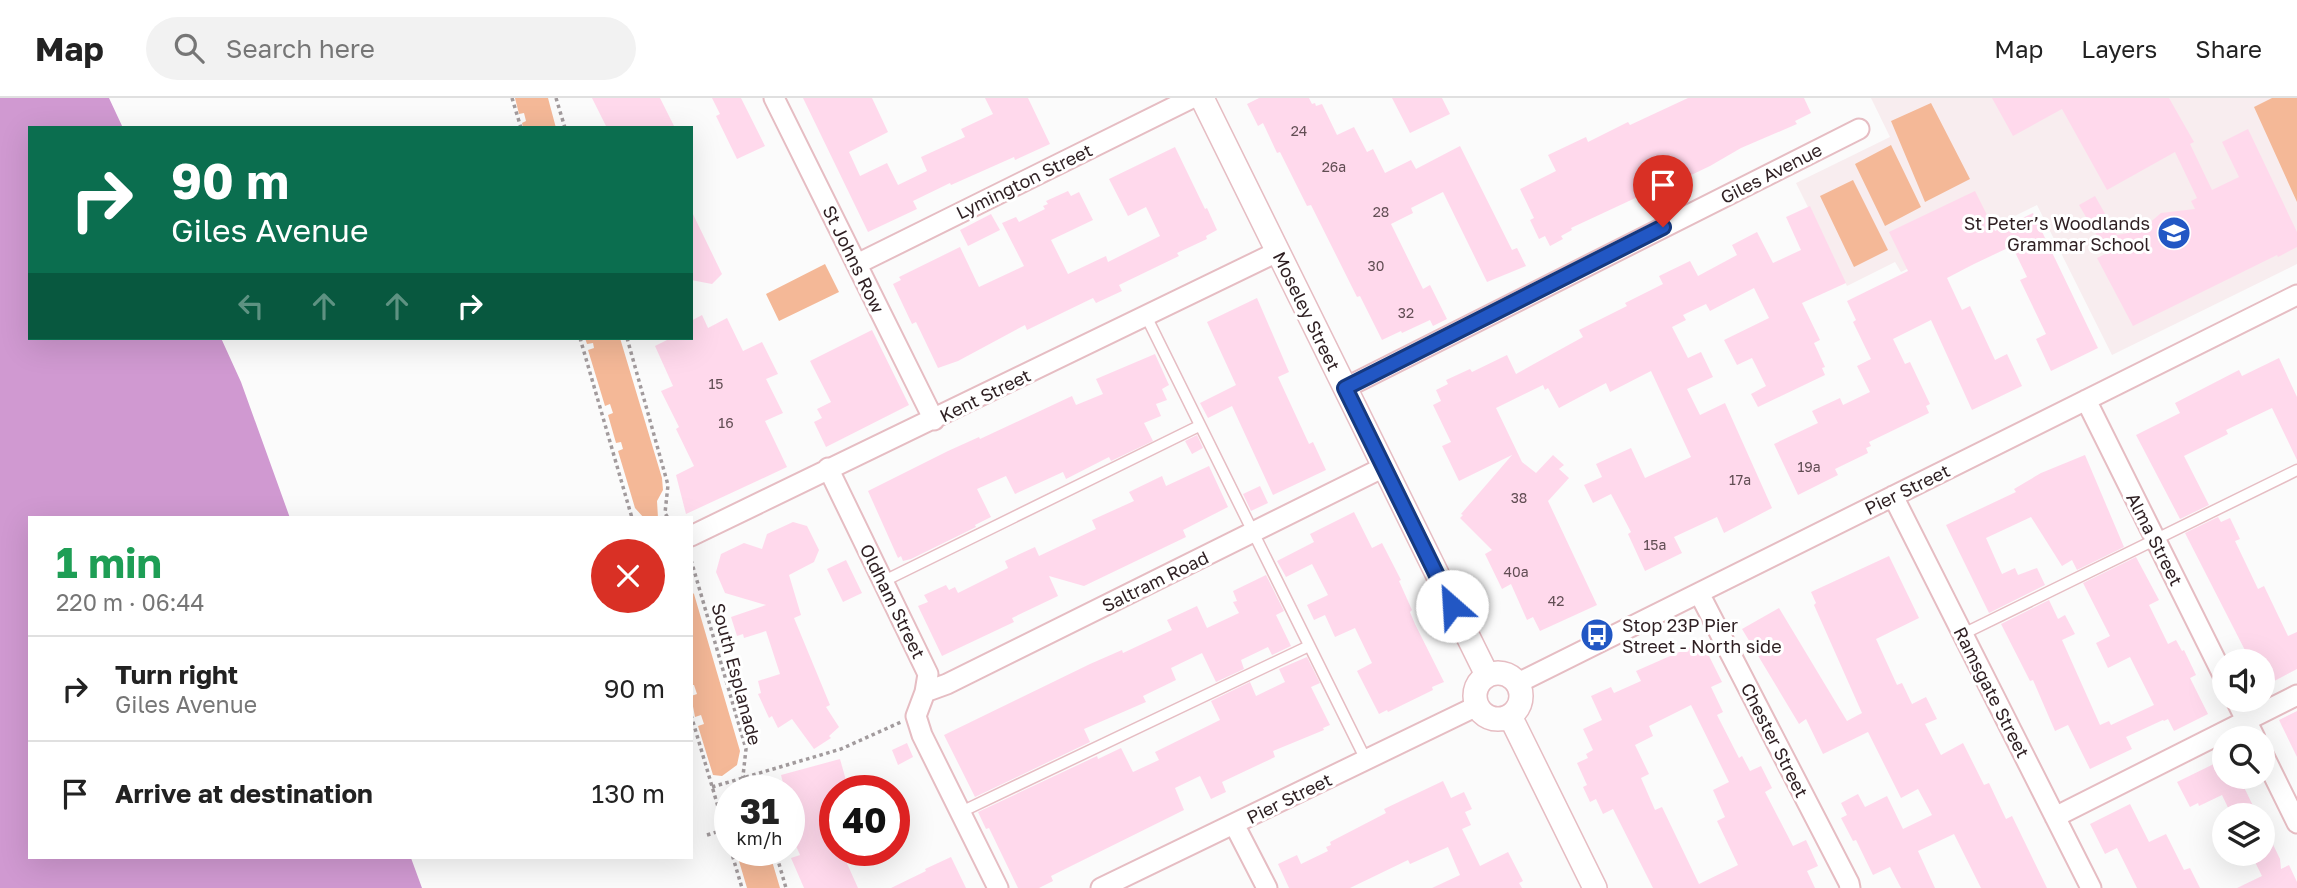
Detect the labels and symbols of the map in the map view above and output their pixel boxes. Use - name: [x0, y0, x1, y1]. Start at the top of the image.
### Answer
- house number: 24: [1291, 122, 1307, 139]
- street label: Giles Avenue: [1716, 138, 1826, 208]
- street label: Lymington Street: [952, 139, 1096, 223]
- pin: [1633, 155, 1693, 227]
- house number: 26a: [1322, 158, 1346, 175]
- street label: St Johns Row: [818, 202, 890, 317]
- house number: 28: [1373, 203, 1389, 220]
- place label: St Peter’s Woodlands Grammar School: [1964, 212, 2150, 255]
- school or university icon: St Peter’s Woodlands Grammar School: [2155, 214, 2193, 252]
- street label: Moseley Street: [1269, 248, 1345, 374]
- house number: 30: [1368, 257, 1384, 274]
- house number: 32: [1398, 304, 1414, 321]
- street label: Kent Street: [936, 364, 1034, 426]
- house number: 15: [709, 375, 723, 392]
- house number: 16: [718, 414, 734, 431]
- house number: 19a: [1797, 458, 1821, 475]
- street label: Pier Street: [1861, 459, 1953, 519]
- house number: 17a: [1729, 471, 1751, 488]
- house number: 38: [1511, 489, 1527, 506]
- street label: Alma Street: [2122, 489, 2188, 589]
- house number: 15a: [1644, 536, 1666, 553]
- street label: Oldham Street: [856, 540, 930, 662]
- street label: Saltram Road: [1098, 546, 1212, 616]
- house number: 40a: [1503, 563, 1529, 580]
- position arrow: [1415, 569, 1489, 643]
- house number: 42: [1548, 592, 1564, 609]
- street label: South Esplanade: [707, 601, 767, 747]
- place label: Stop 23P Pier Street - North side: [1622, 614, 1782, 657]
- bus stop icon: Stop 23P Pier Street - North side: [1578, 616, 1616, 654]
- street label: Ramsgate Street: [1949, 623, 2035, 761]
- street label: Chester Street: [1737, 679, 1813, 801]
- street label: Pier Street: [1243, 768, 1335, 828]
- speed limit sign: 40: [819, 775, 910, 866]

